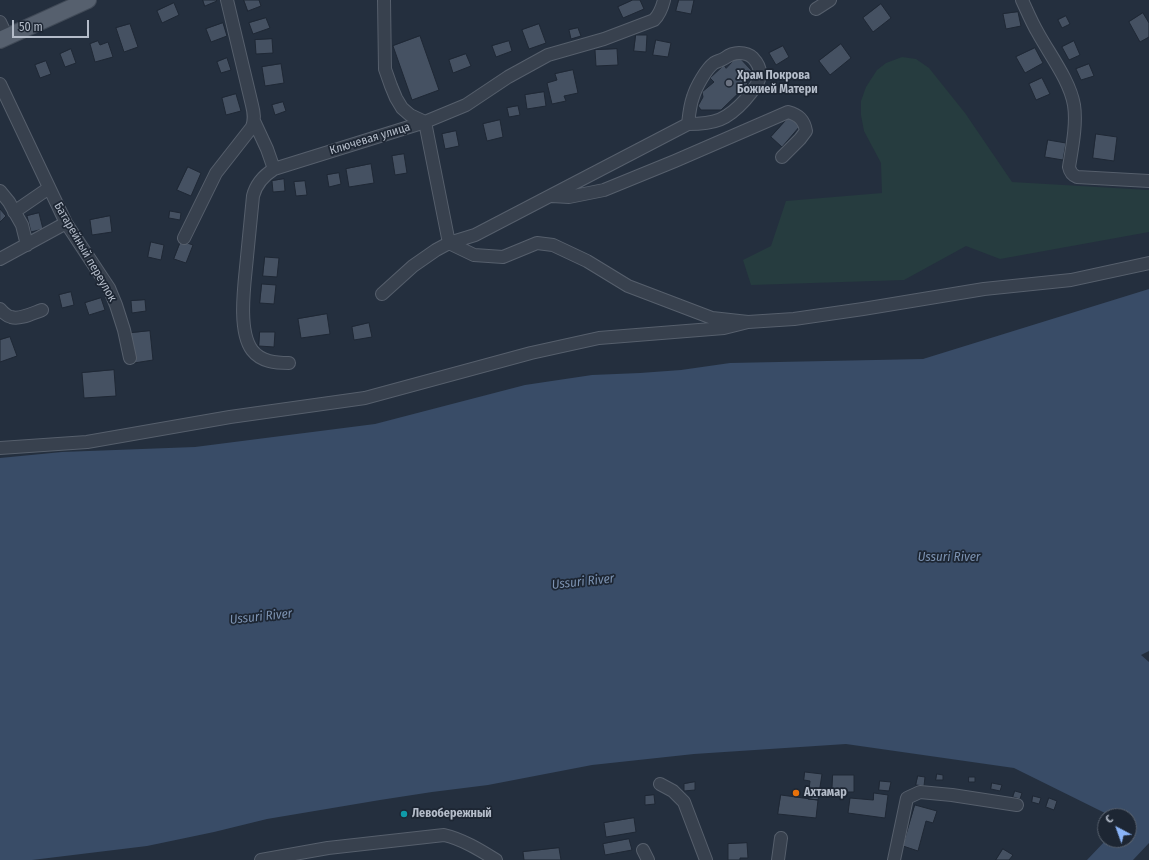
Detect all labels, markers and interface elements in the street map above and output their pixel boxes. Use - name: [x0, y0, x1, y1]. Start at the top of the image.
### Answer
- scale bar: [14, 12, 91, 38]
- text: 50 m: [19, 20, 43, 34]
- place label: Храм Покрова Божией Матери: [737, 69, 818, 97]
- marker: Храм Покрова Божией Матери: [724, 78, 734, 88]
- street label: Ключевая улица: [328, 120, 412, 158]
- street label: Батарейный переулок: [51, 200, 119, 304]
- water label: Ussuri River: [918, 549, 980, 565]
- water label: Ussuri River: [551, 571, 615, 593]
- water label: Ussuri River: [229, 606, 293, 628]
- place label: Ахтамар: [804, 786, 847, 800]
- marker: Ахтамар: [791, 788, 801, 798]
- place label: Левобережный: [412, 807, 492, 821]
- north arrow: [1097, 808, 1137, 848]
- marker: Левобережный: [399, 809, 409, 819]
- text: С: [1103, 813, 1116, 826]

